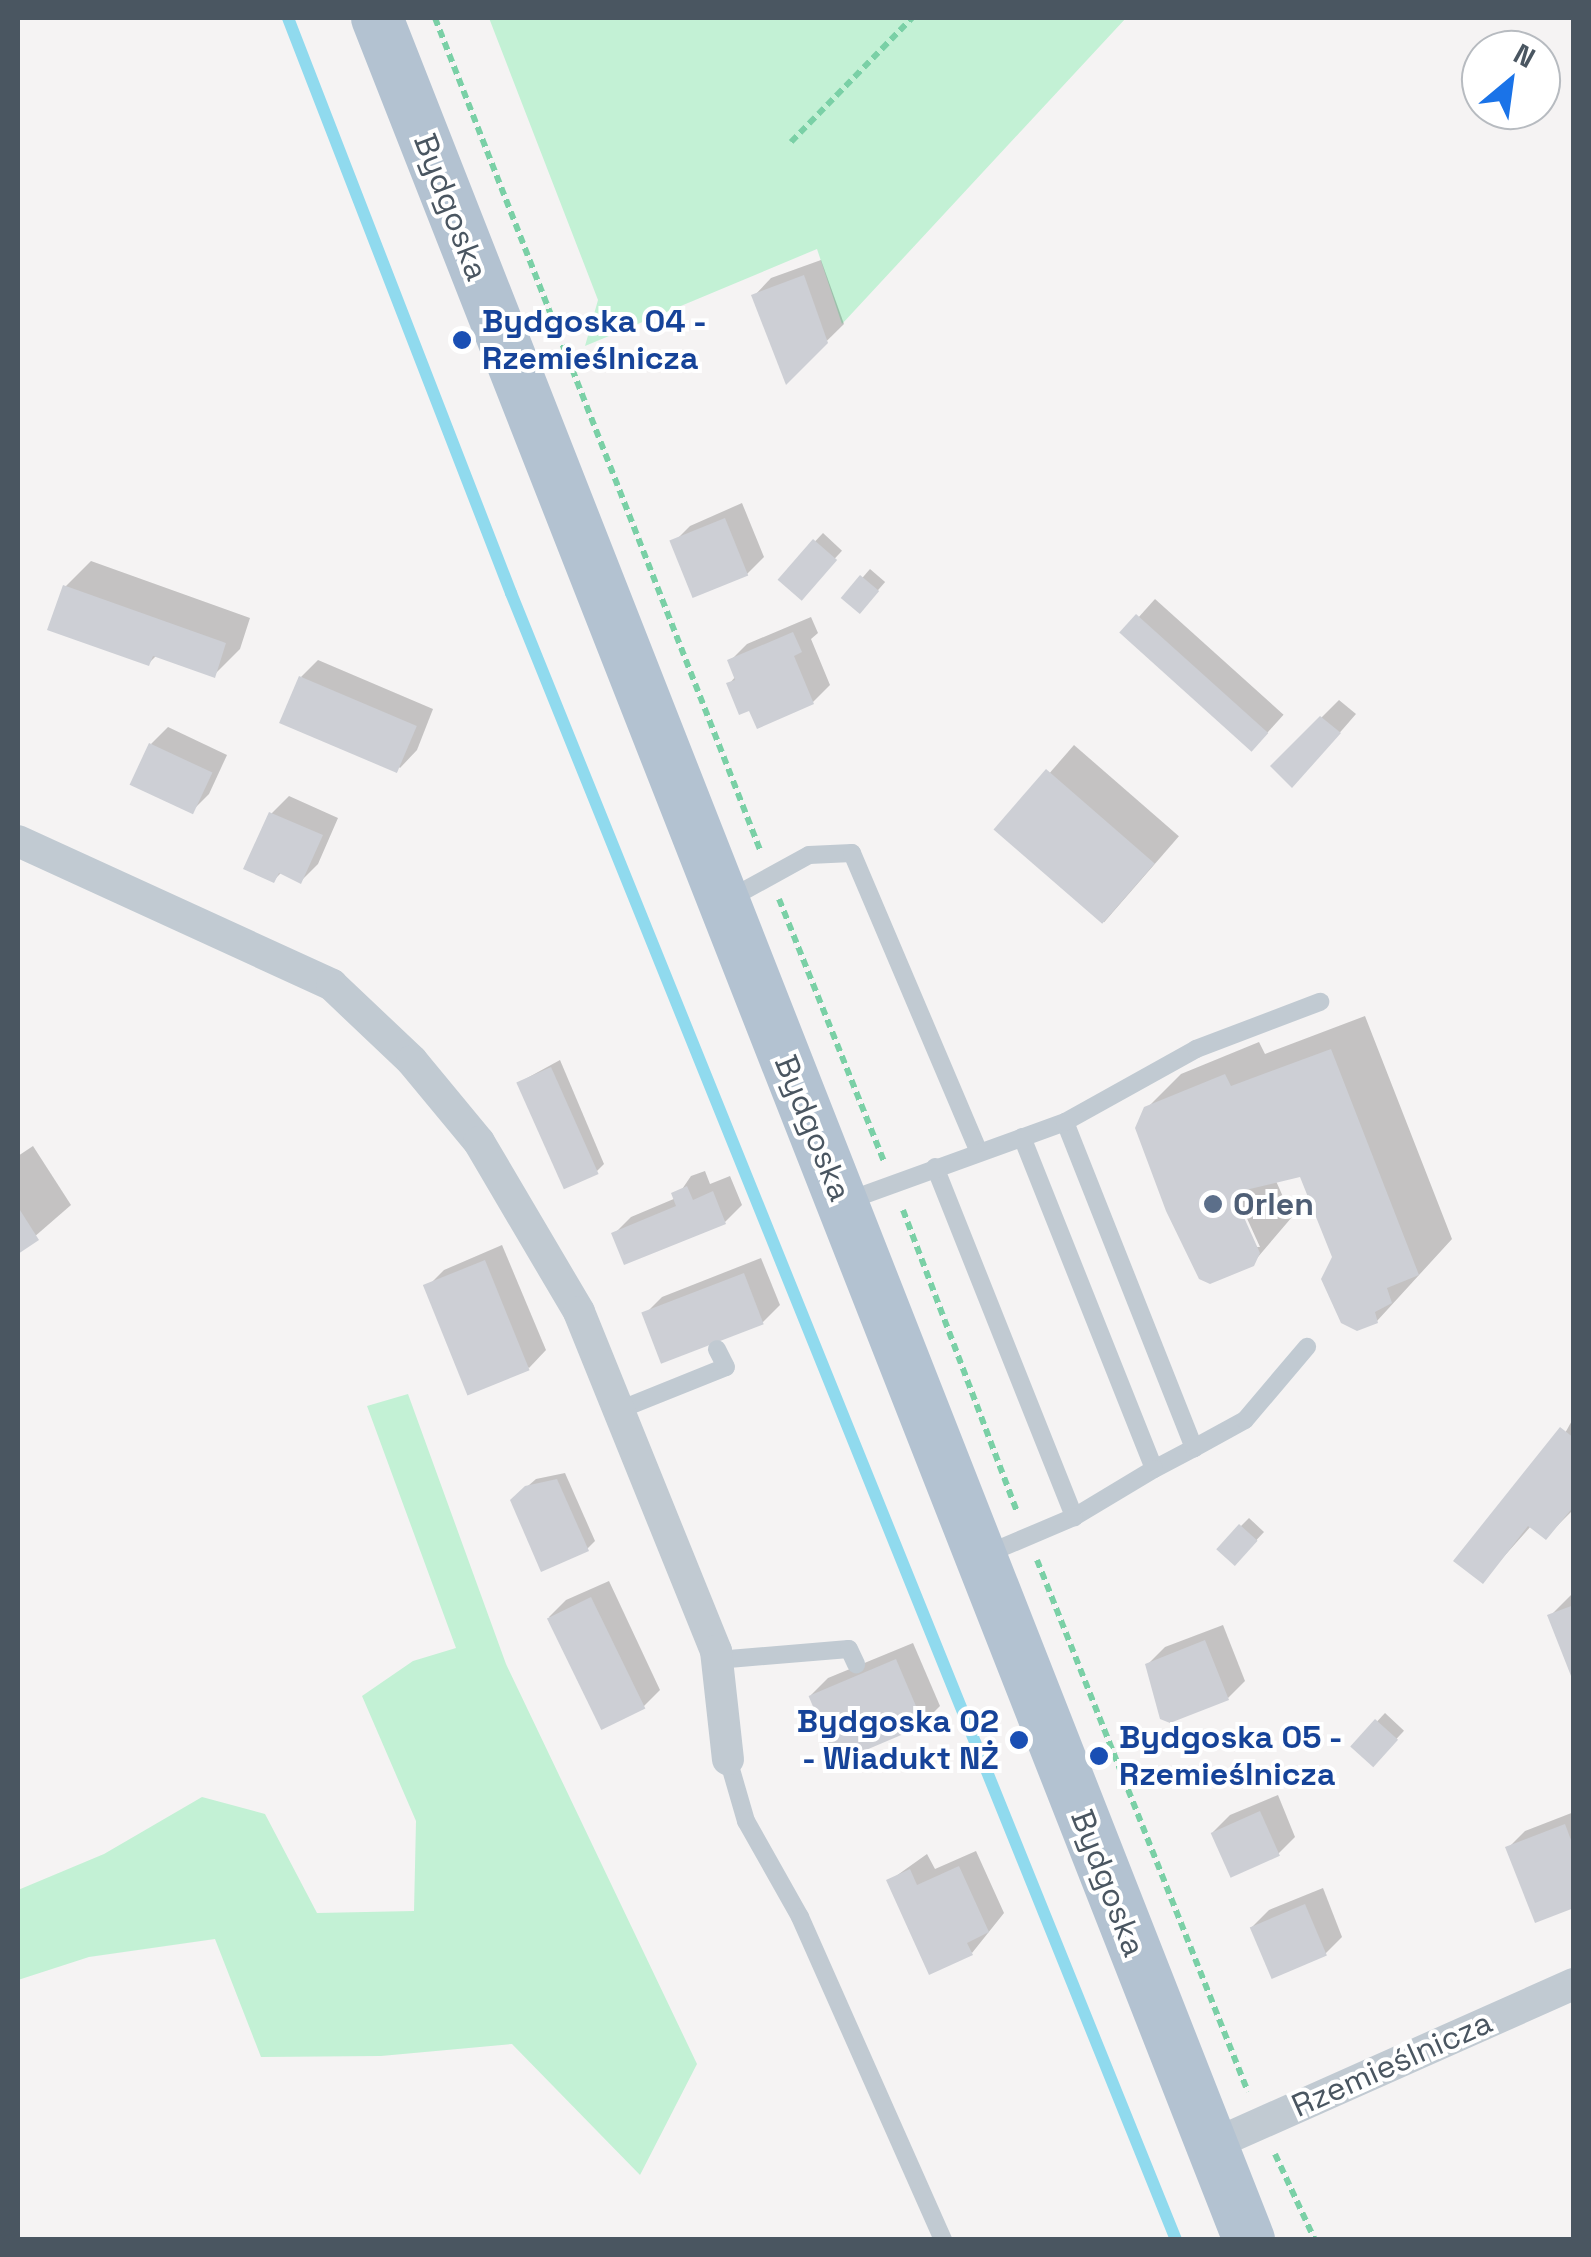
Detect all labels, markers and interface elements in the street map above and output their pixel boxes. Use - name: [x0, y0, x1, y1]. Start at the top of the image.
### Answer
- north arrow: [1461, 30, 1561, 130]
- text: N: [1508, 35, 1542, 76]
- street label: Bydgoska: [406, 128, 496, 286]
- place label: Bydgoska 04 - Rzemieślnicza: [482, 303, 708, 378]
- marker: Bydgoska 04 - Rzemieślnicza: [451, 329, 473, 351]
- street label: Bydgoska: [766, 1050, 860, 1206]
- place label: Orlen: [1233, 1185, 1314, 1223]
- marker: Orlen: [1202, 1193, 1224, 1215]
- place label: Bydgoska 02 - Wiadukt NŻ: [797, 1703, 999, 1778]
- place label: Bydgoska 05 - Rzemieślnicza: [1119, 1719, 1343, 1794]
- marker: Bydgoska 02 - Wiadukt NŻ: [1008, 1729, 1030, 1751]
- marker: Bydgoska 05 - Rzemieślnicza: [1088, 1745, 1110, 1767]
- street label: Bydgoska: [1063, 1804, 1153, 1962]
- street label: Rzemieślnicza: [1286, 2003, 1498, 2125]

